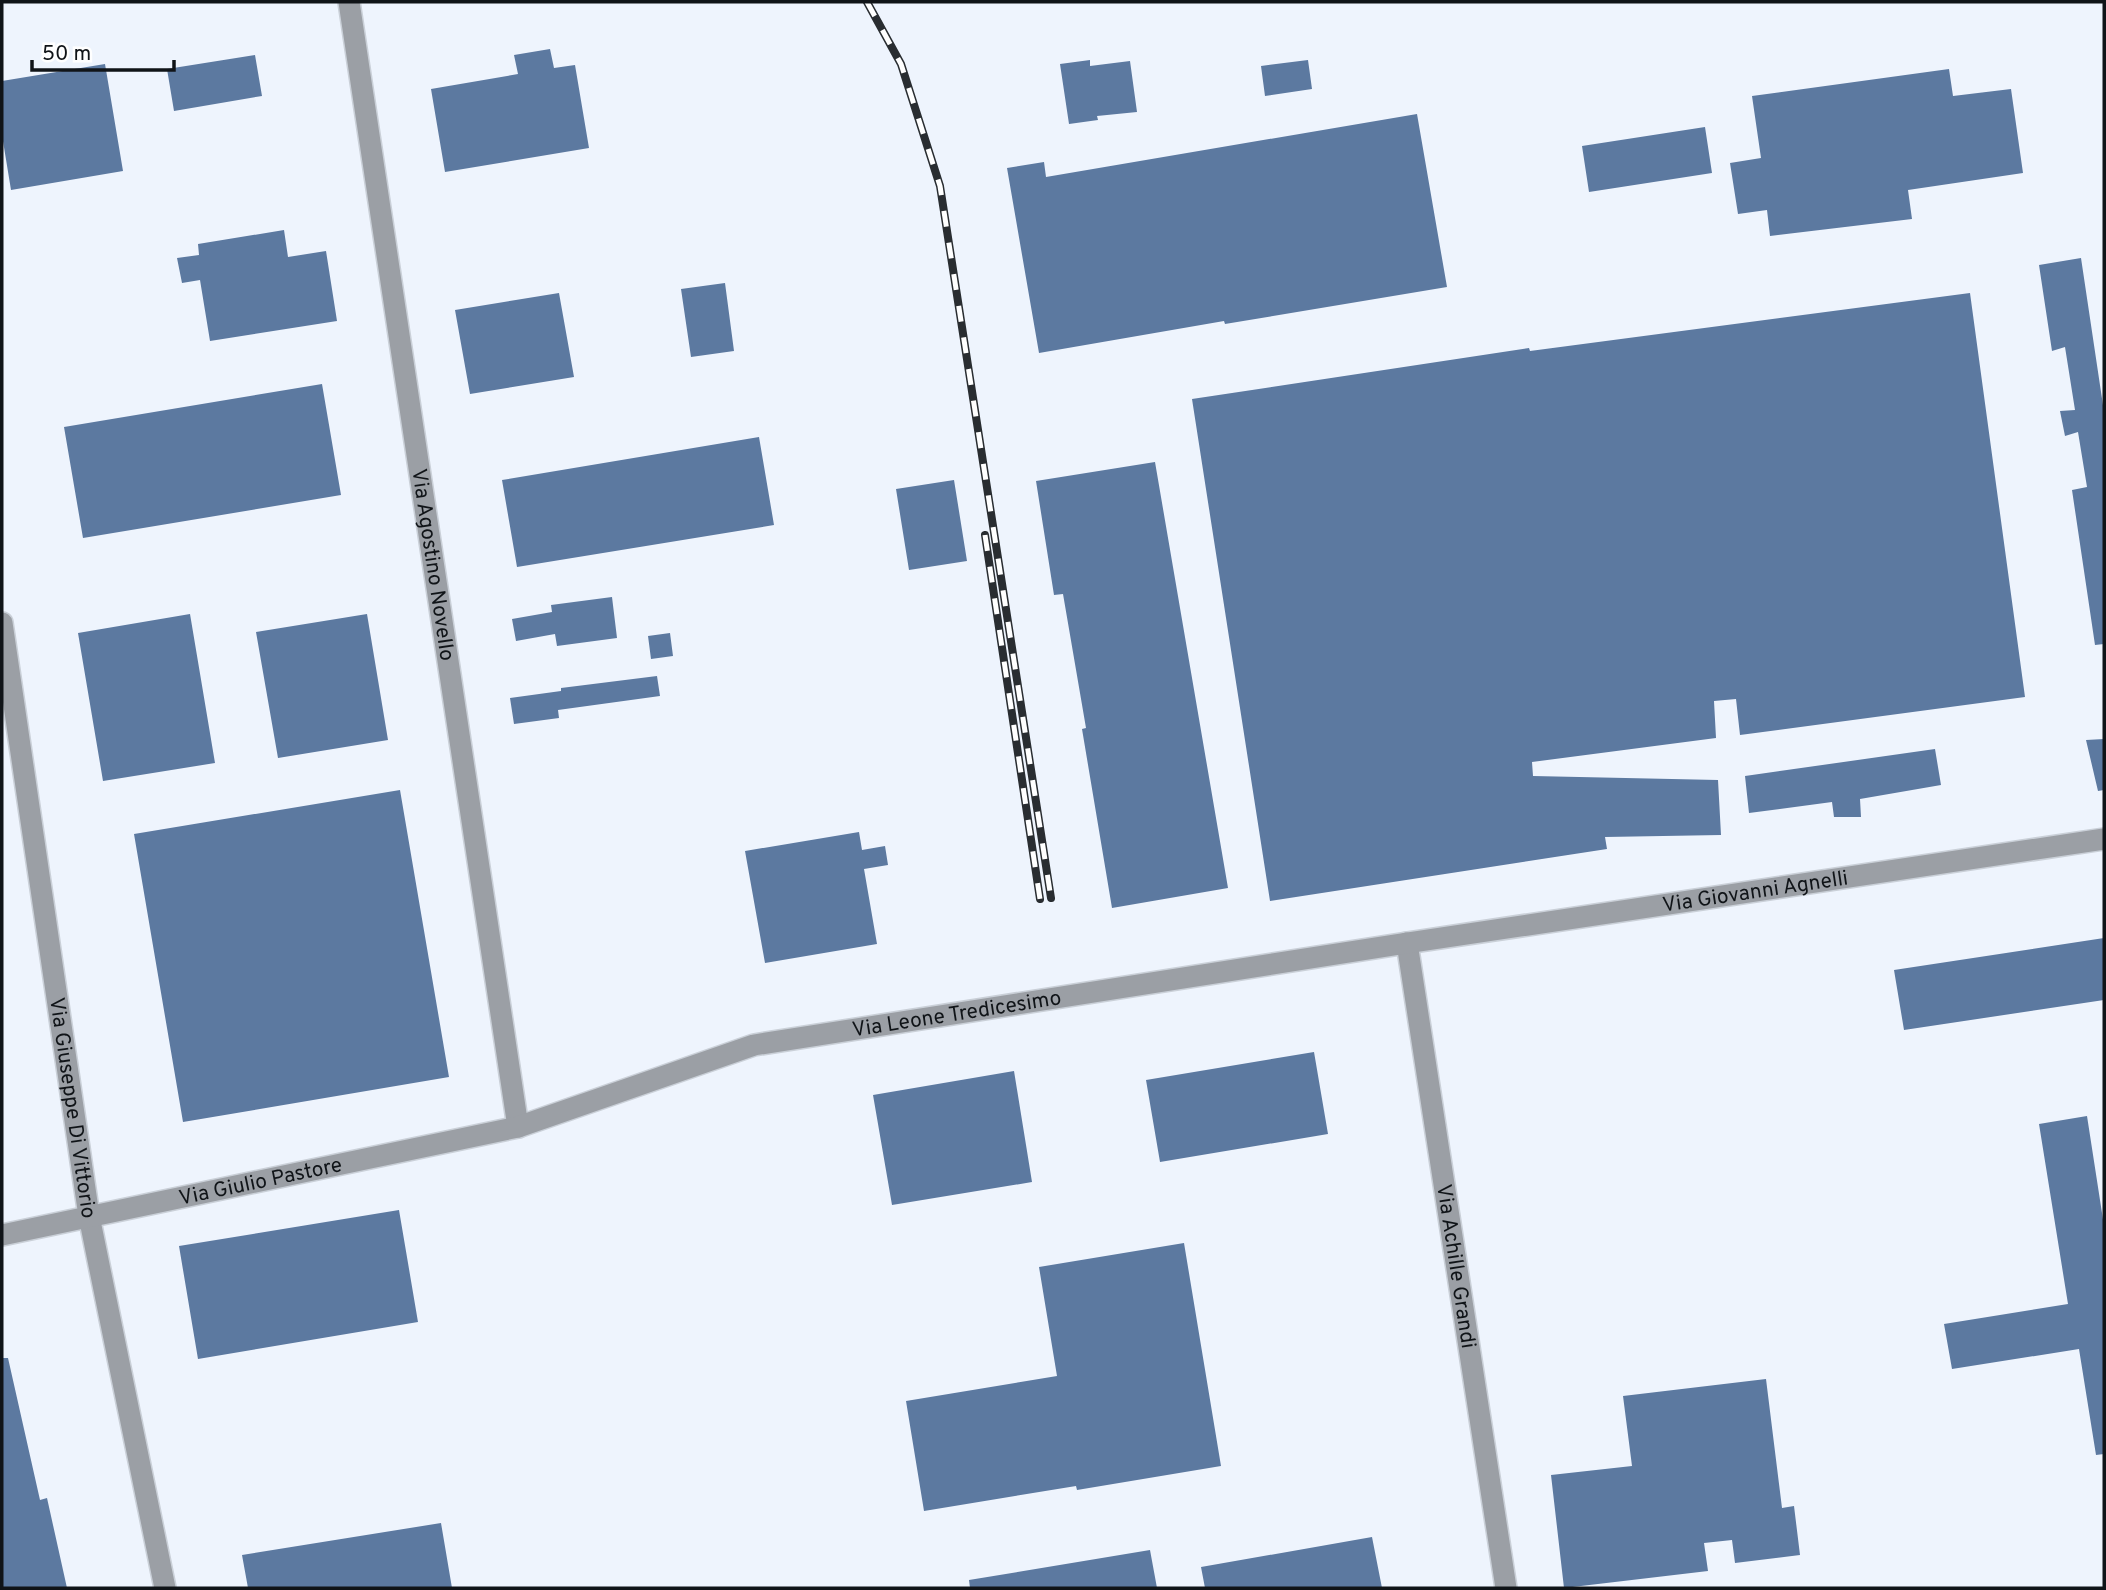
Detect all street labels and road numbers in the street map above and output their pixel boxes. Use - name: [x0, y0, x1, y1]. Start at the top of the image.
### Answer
- street label: Via Agostino Novello: [404, 467, 460, 663]
- street label: Via Giovanni Agnelli: [1661, 865, 1850, 920]
- street label: Via Leone Tredicesimo: [850, 985, 1063, 1044]
- street label: Via Giuseppe Di Vittorio: [42, 996, 101, 1220]
- street label: Via Giulio Pastore: [177, 1152, 345, 1213]
- street label: Via Achille Grandi: [1429, 1182, 1481, 1351]

